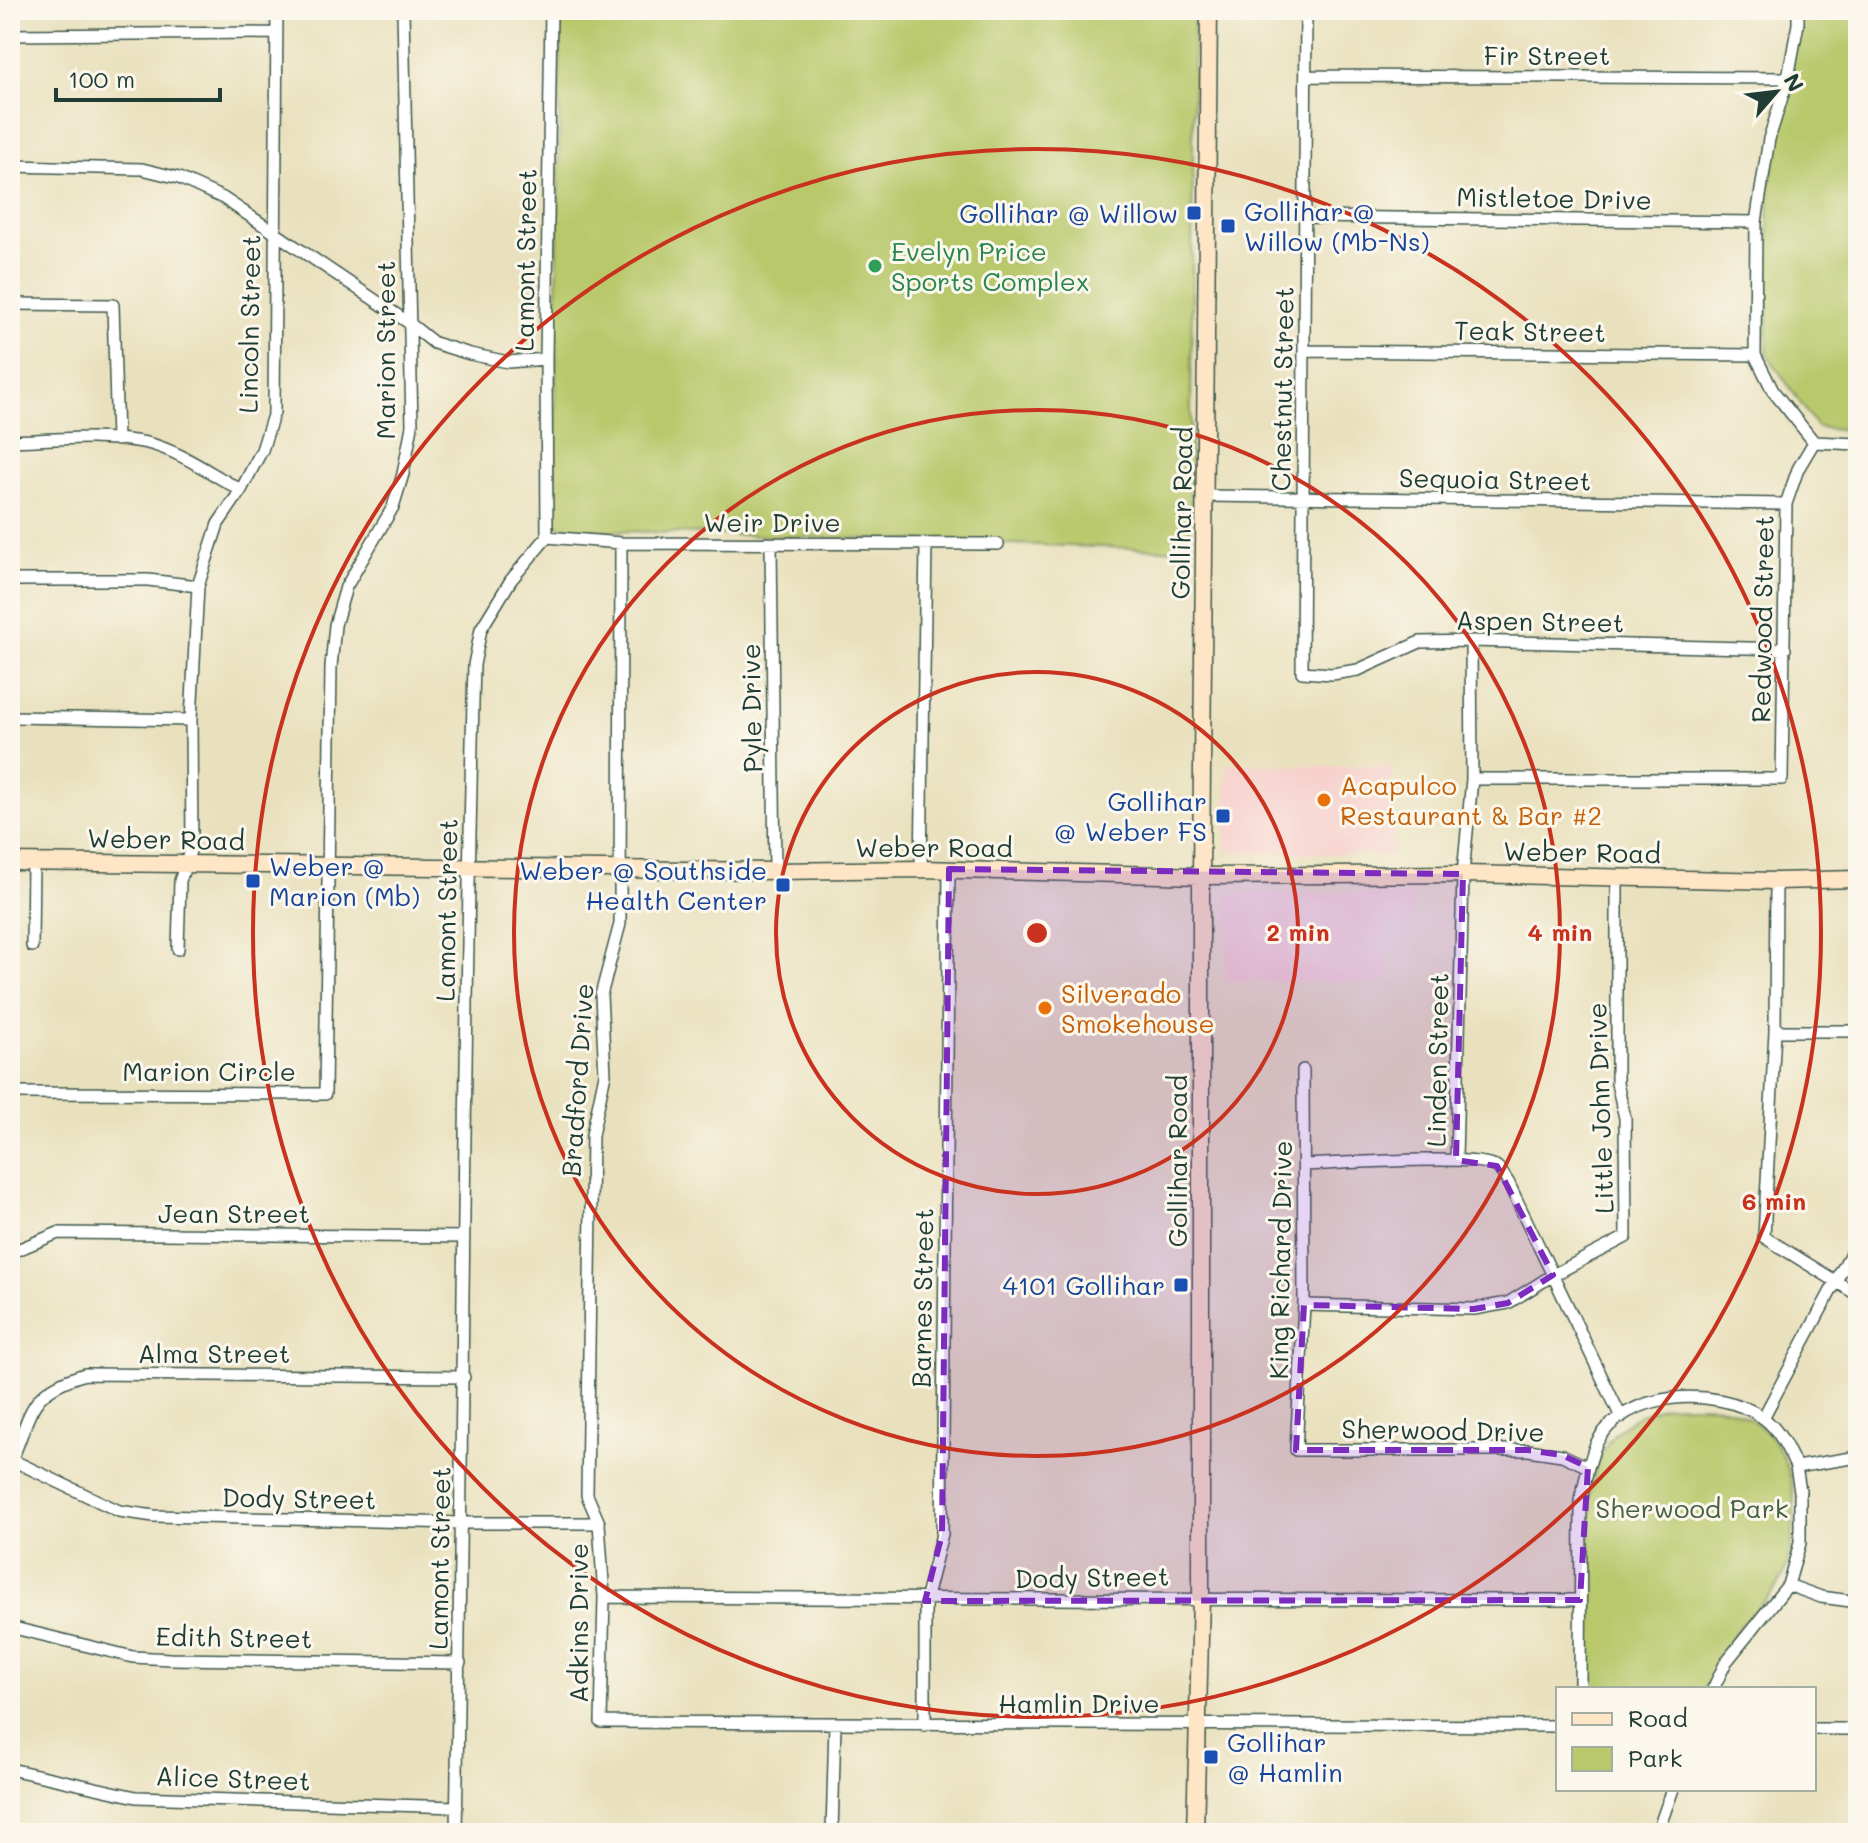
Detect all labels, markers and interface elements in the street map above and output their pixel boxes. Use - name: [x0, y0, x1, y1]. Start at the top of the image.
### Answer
- street label: Fir Street: [1484, 38, 1610, 72]
- scale bar: [56, 52, 220, 102]
- north arrow: [1736, 52, 1816, 132]
- text: 100 m: [68, 63, 135, 94]
- text: N: [1777, 68, 1811, 97]
- street label: Lamont Street: [506, 168, 544, 352]
- street label: Mistletoe Drive: [1456, 179, 1652, 217]
- place label: Gollihar @ Willow (Mb-Ns): [1244, 194, 1430, 258]
- place label: Gollihar @ Willow: [959, 196, 1178, 230]
- marker: Gollihar @ Willow: [1185, 204, 1203, 222]
- marker: Gollihar @ Willow (Mb-Ns): [1219, 217, 1237, 235]
- street label: Lincoln Street: [230, 234, 268, 414]
- place label: Evelyn Price Sports Complex: [891, 234, 1089, 298]
- marker: Evelyn Price Sports Complex: [866, 257, 884, 275]
- street label: Marion Street: [368, 261, 402, 439]
- street label: Chestnut Street: [1263, 286, 1301, 492]
- street label: Teak Street: [1454, 313, 1606, 349]
- street label: Gollihar Road: [1162, 426, 1200, 600]
- street label: Sequoia Street: [1399, 460, 1591, 498]
- street label: Weir Drive: [704, 505, 840, 539]
- street label: Redwood Street: [1743, 515, 1781, 723]
- street label: Aspen Street: [1456, 603, 1624, 639]
- street label: Pyle Drive: [733, 643, 769, 773]
- place label: Acapulco Restaurant & Bar #2: [1340, 768, 1602, 832]
- place label: Gollihar @ Weber FS: [1054, 784, 1207, 848]
- marker: Acapulco Restaurant & Bar #2: [1315, 791, 1333, 809]
- marker: Gollihar @ Weber FS: [1214, 807, 1232, 825]
- street label: Lamont Street: [427, 818, 465, 1002]
- street label: Weber Road: [87, 821, 245, 857]
- street label: Weber Road: [855, 830, 1013, 864]
- street label: Weber Road: [1503, 834, 1661, 870]
- place label: Weber @ Marion (Mb): [269, 849, 420, 913]
- place label: Weber @ Southside Health Center: [519, 853, 767, 917]
- marker: Weber @ Marion (Mb): [244, 872, 262, 890]
- marker: Weber @ Southside Health Center: [774, 876, 792, 894]
- text: 2 min: [1267, 916, 1330, 947]
- text: 4 min: [1528, 916, 1592, 947]
- centre of rings: [1023, 919, 1051, 947]
- street label: Linden Street: [1418, 973, 1456, 1147]
- place label: Silverado Smokehouse: [1061, 976, 1215, 1040]
- street label: Bradford Drive: [553, 982, 601, 1178]
- marker: Silverado Smokehouse: [1036, 999, 1054, 1017]
- street label: Little John Drive: [1579, 1002, 1621, 1214]
- street label: Marion Circle: [122, 1054, 296, 1088]
- street label: Gollihar Road: [1160, 1075, 1194, 1247]
- street label: King Richard Drive: [1261, 1140, 1299, 1380]
- text: 6 min: [1742, 1185, 1806, 1216]
- street label: Jean Street: [158, 1196, 310, 1230]
- street label: Barnes Street: [903, 1208, 941, 1388]
- place label: 4101 Gollihar: [1003, 1268, 1165, 1302]
- marker: 4101 Gollihar: [1172, 1276, 1190, 1294]
- street label: Alma Street: [138, 1336, 290, 1370]
- street label: Sherwood Drive: [1341, 1411, 1545, 1449]
- street label: Lamont Street: [420, 1466, 458, 1650]
- street label: Dody Street: [222, 1480, 376, 1516]
- park label: Sherwood Park: [1595, 1491, 1789, 1525]
- street label: Adkins Drive: [561, 1543, 595, 1703]
- street label: Dody Street: [1015, 1559, 1169, 1595]
- street label: Edith Street: [155, 1619, 313, 1655]
- street label: Hamlin Drive: [998, 1686, 1160, 1720]
- legend: [1556, 1687, 1816, 1791]
- text: Road: [1628, 1702, 1688, 1733]
- place label: Gollihar @ Hamlin: [1227, 1725, 1343, 1789]
- text: Park: [1628, 1742, 1682, 1773]
- marker: Gollihar @ Hamlin: [1202, 1748, 1220, 1766]
- street label: Alice Street: [155, 1758, 311, 1798]

